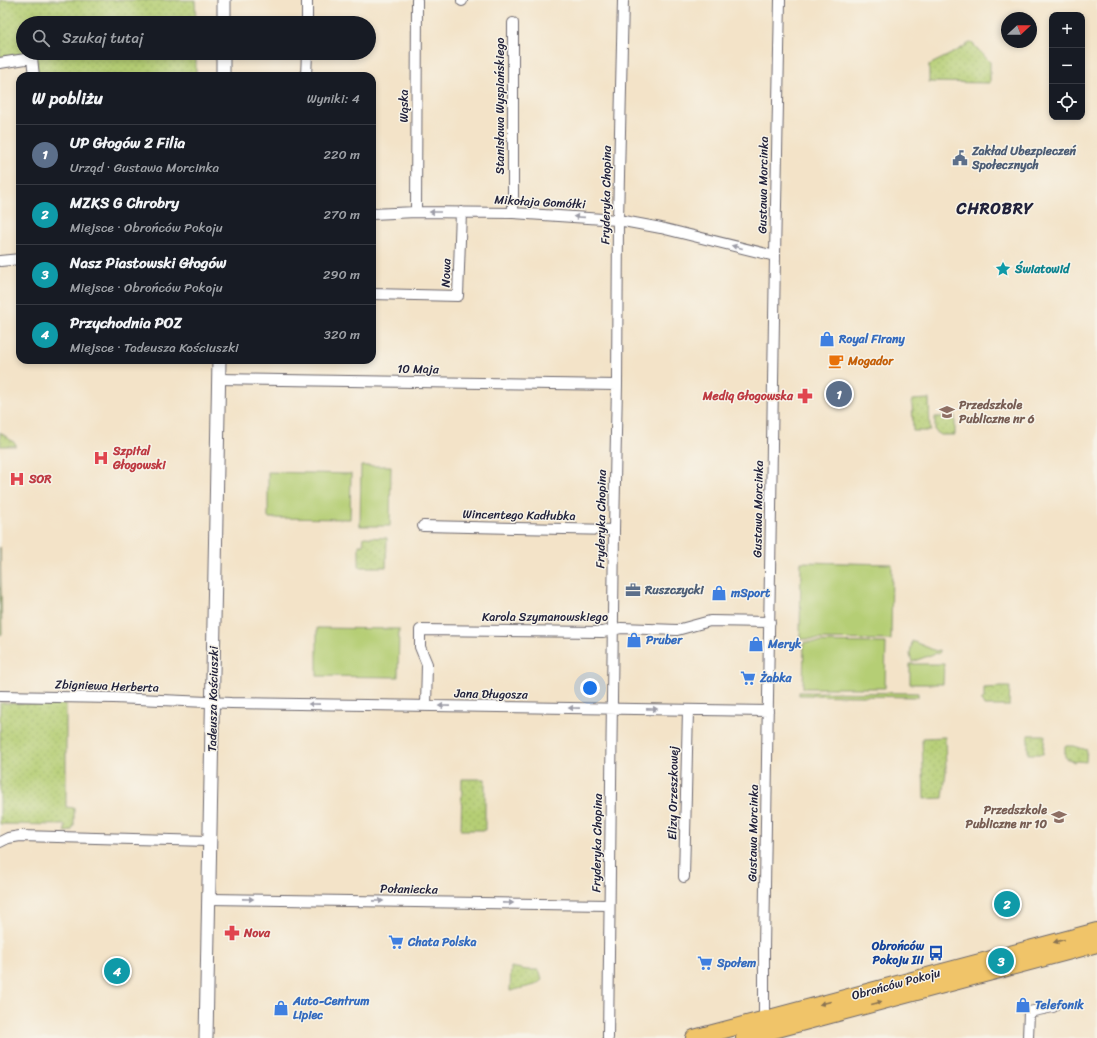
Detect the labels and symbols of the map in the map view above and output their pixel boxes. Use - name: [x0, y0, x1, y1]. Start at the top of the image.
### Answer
- north arrow: [1001, 12, 1037, 48]
- street label: Stanisława Wyspiańskiego: [489, 38, 511, 174]
- street label: Wąska: [393, 89, 415, 123]
- street label: Gustawa Morcinka: [751, 136, 775, 234]
- place label: Zakład Ubezpieczeń Społecznych: [971, 140, 1076, 176]
- street label: Fryderyka Chopina: [594, 144, 618, 245]
- public building icon: Zakład Ubezpieczeń Społecznych: [951, 149, 969, 167]
- street label: Mikołaja Gomółki: [494, 189, 587, 215]
- district label: CHROBRY: [955, 194, 1034, 223]
- one-way arrow: [428, 209, 441, 215]
- one-way arrow: [573, 214, 585, 221]
- one-way arrow: [730, 244, 742, 250]
- street label: Nowa: [435, 257, 458, 288]
- place label: Światowid: [1014, 258, 1071, 280]
- place icon: Światowid: [994, 260, 1012, 278]
- place label: Royal Firany: [838, 328, 905, 350]
- shop icon: Royal Firany: [818, 330, 836, 348]
- place label: Mogador: [847, 350, 894, 372]
- cafe icon: Mogador: [827, 352, 845, 370]
- street label: 10 Maja: [397, 358, 440, 380]
- pin: 1: [826, 379, 852, 409]
- place label: Mediq Głogowska: [702, 385, 794, 407]
- pharmacy icon: Mediq Głogowska: [796, 387, 814, 405]
- place label: Przedszkole Publiczne nr 6: [959, 394, 1035, 430]
- school or university icon: Przedszkole Publiczne nr 6: [938, 403, 956, 421]
- place label: Szpital Głogowski: [112, 440, 166, 476]
- hospital icon: Szpital Głogowski: [92, 449, 110, 467]
- street label: Gustawa Morcinka: [746, 460, 770, 558]
- place label: SOR: [28, 468, 52, 490]
- street label: Fryderyka Chopina: [589, 468, 613, 569]
- hospital icon: SOR: [8, 470, 26, 488]
- street label: Wincentego Kadłubka: [462, 503, 576, 527]
- place label: Ruszczycki: [644, 579, 704, 601]
- office icon: Ruszczycki: [624, 581, 642, 599]
- place label: mSport: [730, 582, 771, 604]
- shop icon: mSport: [710, 584, 728, 602]
- street label: Karola Szymanowskiego: [482, 606, 608, 628]
- place label: Pruber: [646, 629, 683, 651]
- shop icon: Pruber: [625, 631, 643, 649]
- place label: Meryk: [767, 633, 802, 655]
- shop icon: Meryk: [747, 635, 765, 653]
- street label: Tadeusza Kościuszki: [201, 645, 225, 752]
- place label: Żabka: [759, 667, 793, 689]
- supermarket icon: Żabka: [739, 669, 757, 687]
- street label: Zbigniewa Herberta: [55, 673, 159, 699]
- your location: [580, 678, 600, 698]
- street label: Jana Długosza: [453, 682, 529, 706]
- one-way arrow: [307, 701, 320, 707]
- one-way arrow: [437, 703, 450, 709]
- one-way arrow: [567, 705, 580, 711]
- one-way arrow: [646, 706, 658, 713]
- street label: Elizy Orzeszkowej: [661, 746, 685, 840]
- street label: Gustawa Morcinka: [741, 784, 765, 882]
- street label: Fryderyka Chopina: [585, 792, 609, 893]
- place label: Przedszkole Publiczne nr 10: [966, 799, 1047, 835]
- school or university icon: Przedszkole Publiczne nr 10: [1050, 808, 1068, 826]
- street label: Połaniecka: [380, 877, 439, 901]
- pin: 2: [994, 889, 1020, 919]
- one-way arrow: [242, 896, 255, 902]
- one-way arrow: [372, 898, 385, 904]
- one-way arrow: [502, 900, 514, 907]
- place label: Nova: [243, 922, 271, 944]
- pharmacy icon: Nova: [223, 924, 241, 942]
- place label: Chata Polska: [407, 931, 477, 953]
- supermarket icon: Chata Polska: [387, 933, 405, 951]
- place label: Obrońców Pokoju III: [871, 935, 925, 971]
- one-way arrow: [1053, 938, 1065, 944]
- bus stop icon: Obrońców Pokoju III: [927, 944, 945, 962]
- pin: 3: [988, 946, 1014, 976]
- place label: Społem: [716, 952, 756, 974]
- supermarket icon: Społem: [696, 954, 714, 972]
- pin: 4: [104, 956, 130, 986]
- street label: Obrońców Pokoju: [849, 961, 943, 1006]
- place label: Auto-Centrum Lipiec: [292, 990, 369, 1026]
- place label: Telefonik: [1035, 994, 1084, 1016]
- shop icon: Telefonik: [1014, 996, 1032, 1014]
- shop icon: Auto-Centrum Lipiec: [272, 999, 290, 1017]
- one-way arrow: [819, 1000, 831, 1006]
- one-way arrow: [871, 1000, 883, 1006]

